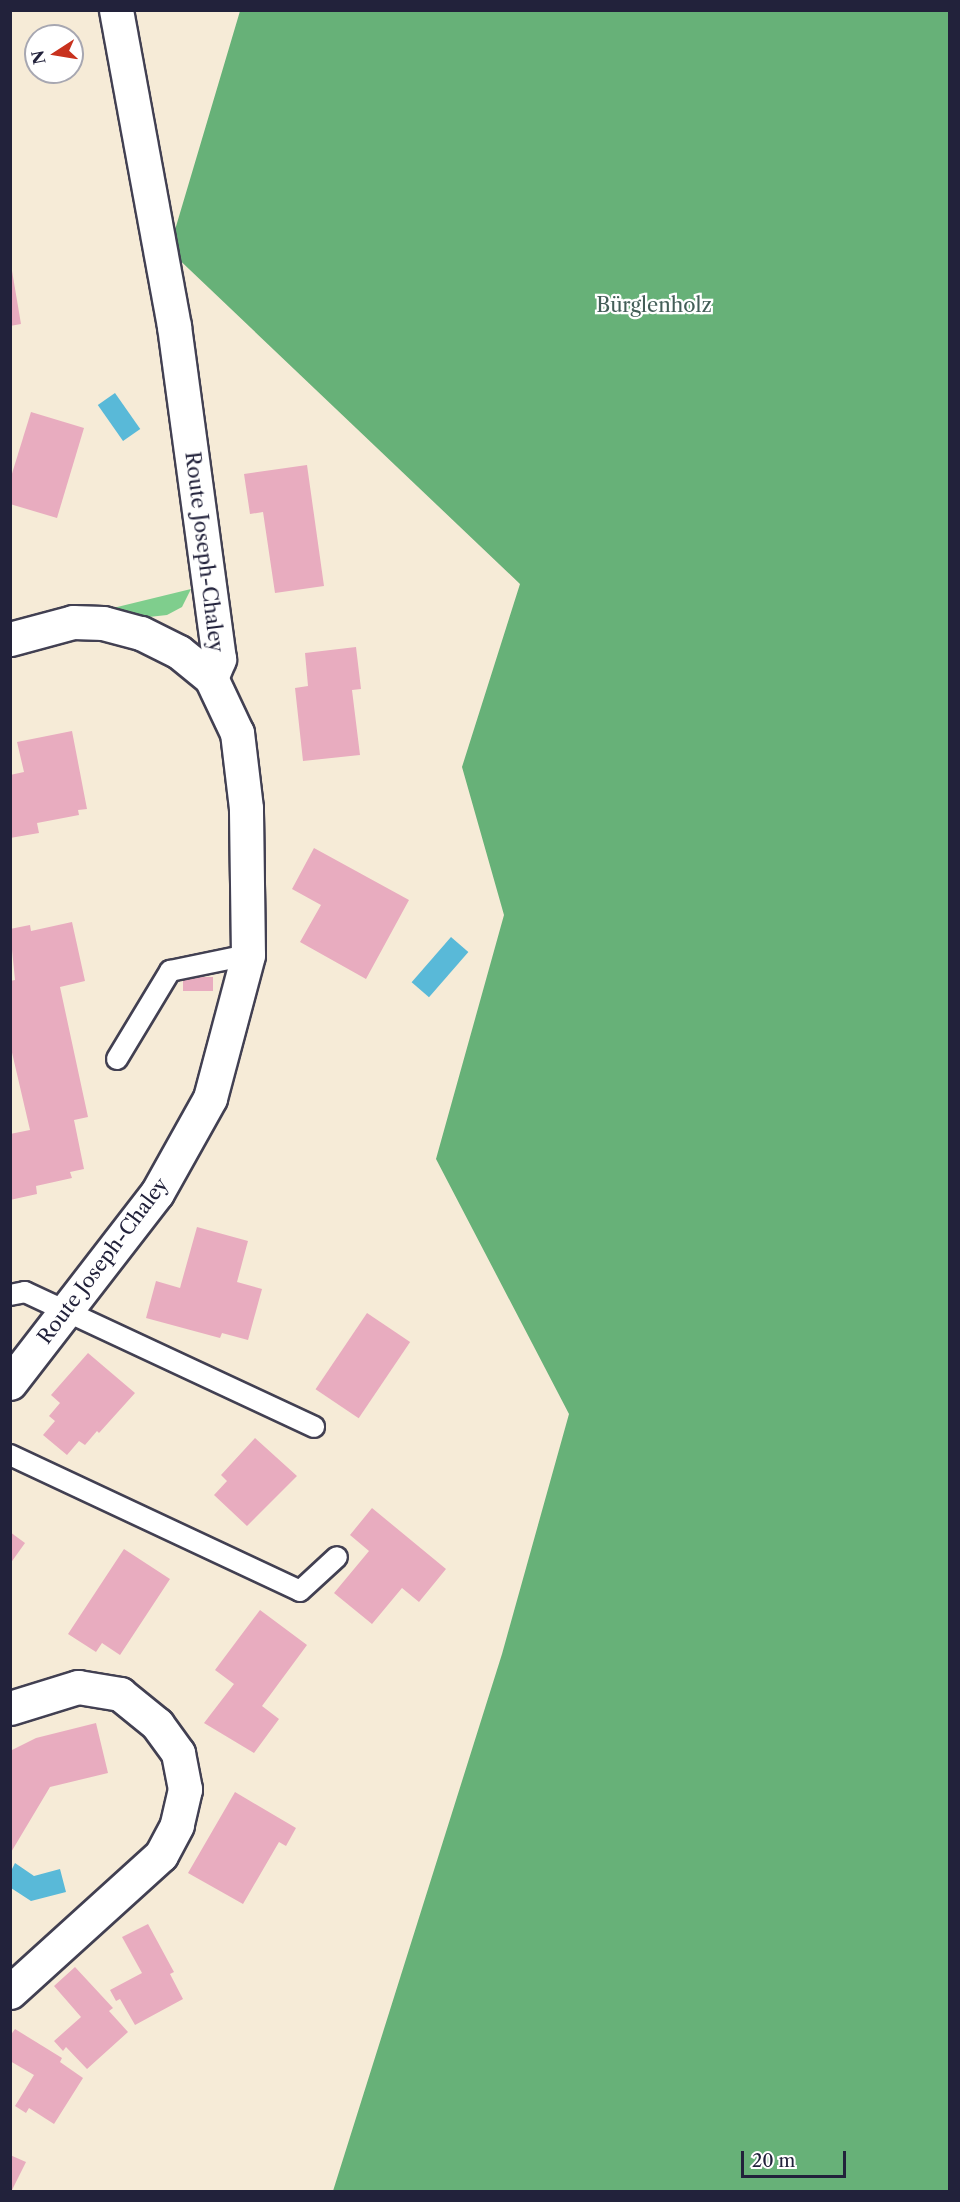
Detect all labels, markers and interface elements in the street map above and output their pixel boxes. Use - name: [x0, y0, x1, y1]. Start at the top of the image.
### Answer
- north arrow: [24, 24, 84, 84]
- text: N: [27, 48, 50, 66]
- park label: Bürglenholz: [596, 293, 712, 317]
- street label: Route Joseph-Chaley: [180, 450, 228, 654]
- street label: Route Joseph-Chaley: [33, 1173, 173, 1349]
- scale bar: [744, 2139, 849, 2177]
- text: 20 m: [752, 2150, 795, 2172]

